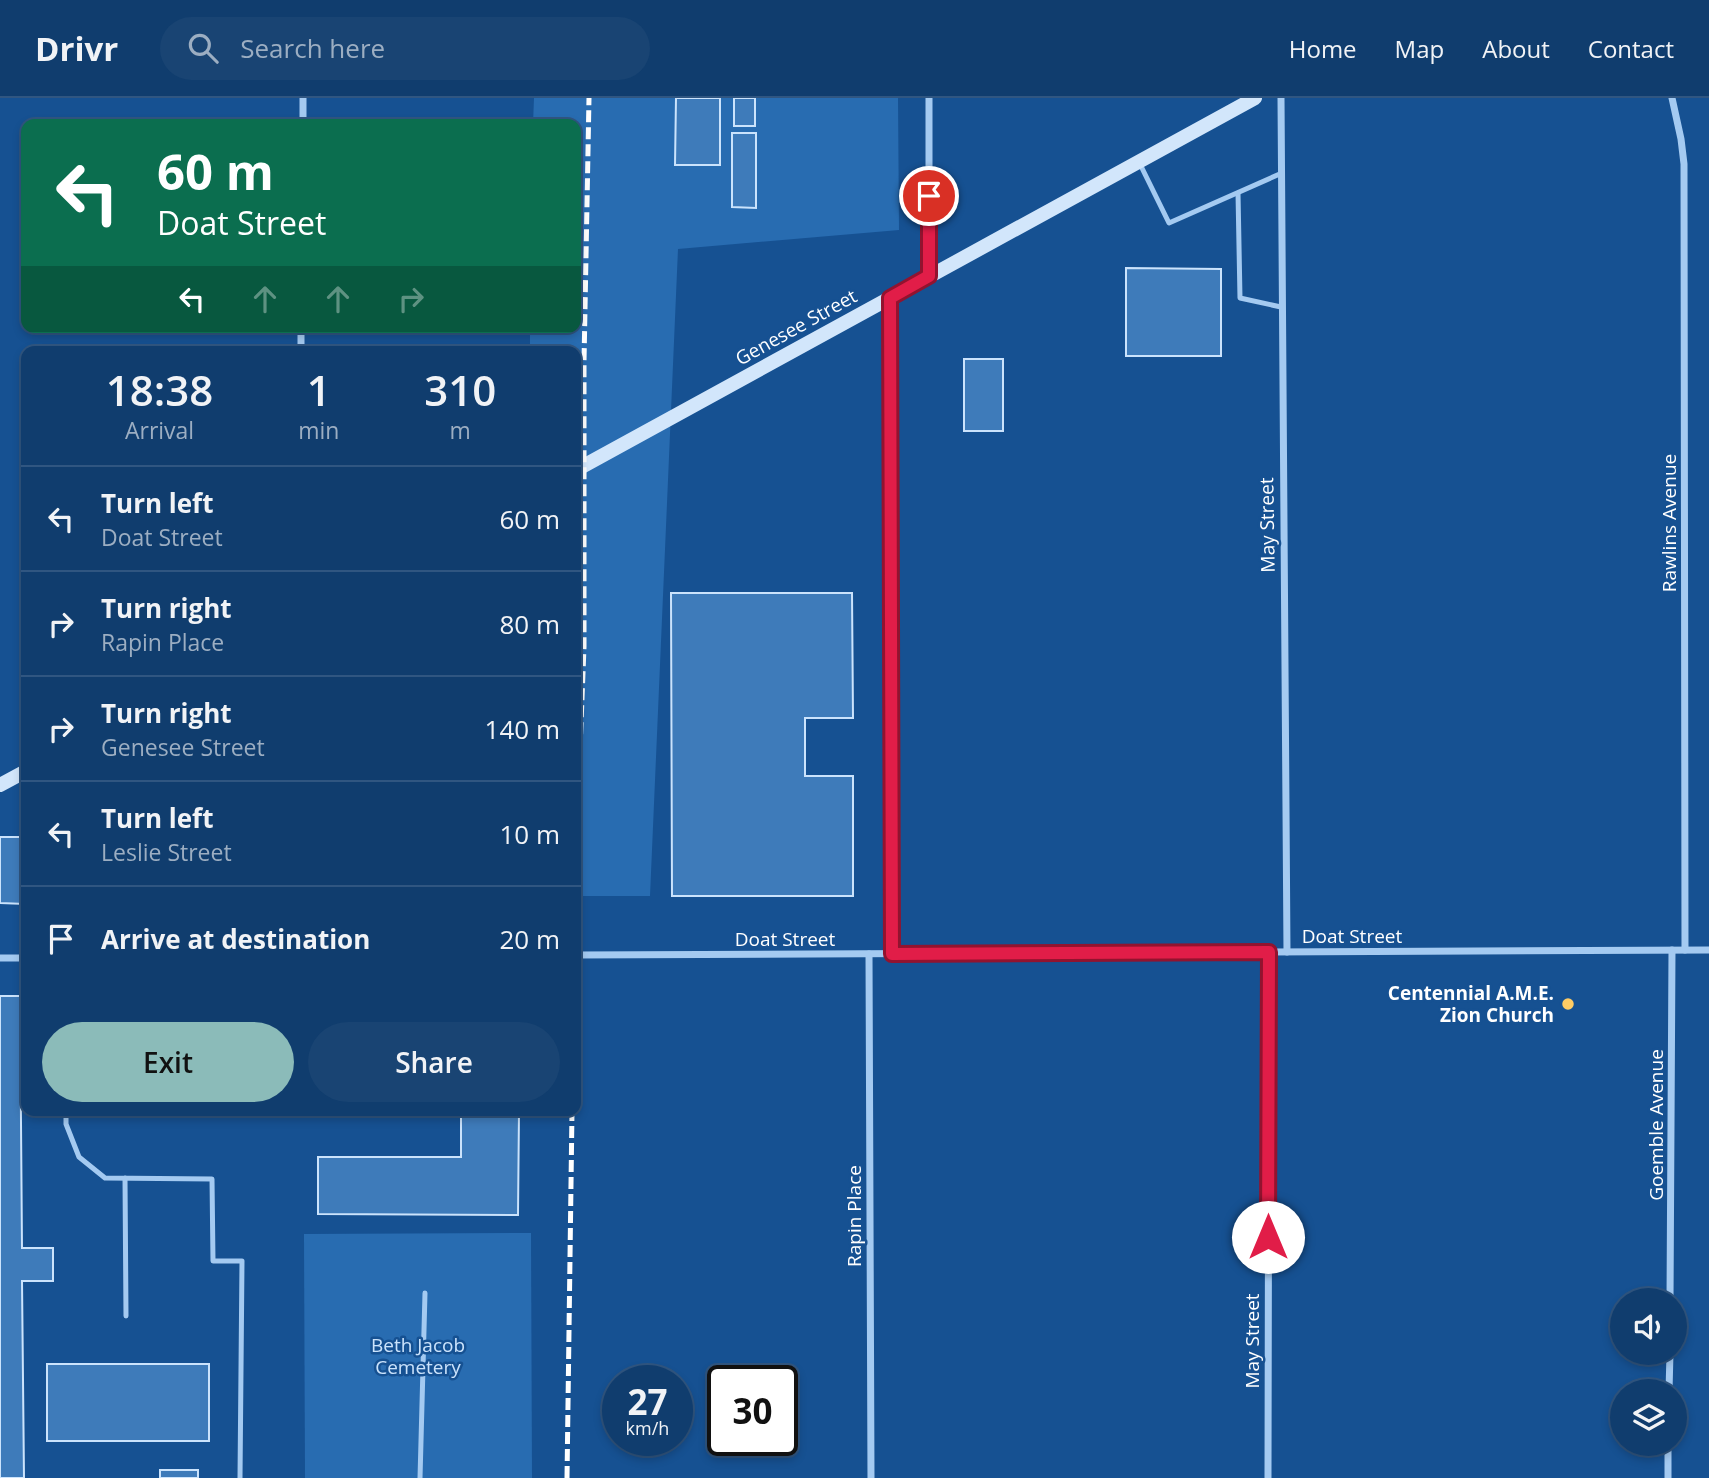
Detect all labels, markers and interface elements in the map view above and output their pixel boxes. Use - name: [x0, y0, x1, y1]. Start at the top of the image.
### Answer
- search box: [160, 17, 650, 80]
- text: Drivr: [35, 26, 118, 71]
- icon: search: [184, 29, 222, 67]
- text: Search here: [240, 30, 385, 66]
- text: Home: [1289, 32, 1357, 65]
- text: Map: [1395, 32, 1444, 65]
- text: About: [1482, 32, 1550, 65]
- text: Contact: [1588, 32, 1674, 65]
- text: 60 m: [157, 138, 274, 204]
- icon: left: [42, 147, 133, 238]
- pin: [899, 166, 959, 226]
- icon: arrive: [910, 177, 948, 215]
- text: Doat Street: [157, 201, 326, 244]
- icon: left: [173, 280, 211, 318]
- icon: ahead: [246, 280, 284, 318]
- icon: ahead: [319, 280, 357, 318]
- icon: right: [392, 280, 430, 318]
- street label: Genesee Street: [731, 283, 862, 371]
- text: 18:38: [106, 361, 213, 418]
- text: 1: [307, 361, 331, 418]
- text: 310: [424, 361, 496, 418]
- text: Arrival: [125, 414, 194, 446]
- text: min: [298, 414, 339, 446]
- text: m: [450, 414, 471, 446]
- street label: Rawlins Avenue: [1656, 454, 1682, 592]
- street label: May Street: [1253, 477, 1281, 573]
- text: Turn left: [101, 485, 213, 521]
- icon: left: [42, 500, 80, 538]
- text: 60 m: [499, 501, 560, 537]
- text: Doat Street: [101, 521, 223, 553]
- text: Turn right: [101, 590, 232, 626]
- icon: right: [42, 605, 80, 643]
- text: 80 m: [499, 606, 560, 642]
- text: Rapin Place: [101, 626, 224, 658]
- text: Turn right: [101, 695, 232, 731]
- icon: right: [42, 710, 80, 748]
- text: 140 m: [485, 711, 560, 747]
- text: Genesee Street: [101, 731, 265, 763]
- text: Turn left: [101, 800, 213, 836]
- icon: left: [42, 815, 80, 853]
- text: 10 m: [499, 816, 560, 852]
- text: Leslie Street: [101, 836, 232, 868]
- icon: arrive: [42, 920, 80, 958]
- text: Arrive at destination: [101, 921, 370, 957]
- text: 20 m: [499, 921, 560, 957]
- street label: Doat Street: [1302, 923, 1402, 949]
- street label: Doat Street: [735, 926, 835, 952]
- place label: Centennial A.M.E. Zion Church: [1388, 980, 1554, 1028]
- marker: Centennial A.M.E. Zion Church: [1560, 996, 1576, 1012]
- button: Exit: [42, 1022, 294, 1102]
- button: Share: [308, 1022, 560, 1102]
- street label: Goemble Avenue: [1643, 1049, 1669, 1201]
- street label: Rapin Place: [841, 1165, 867, 1267]
- position arrow: [1231, 1200, 1305, 1274]
- map controls: [1610, 1288, 1687, 1456]
- button: sound: [1610, 1288, 1687, 1365]
- street label: May Street: [1239, 1293, 1265, 1389]
- park label: Beth Jacob Cemetery: [371, 1332, 465, 1380]
- speed limit sign: 30: [707, 1365, 798, 1456]
- text: 27: [627, 1378, 668, 1425]
- button: layers: [1610, 1379, 1687, 1456]
- text: km/h: [626, 1416, 669, 1440]

